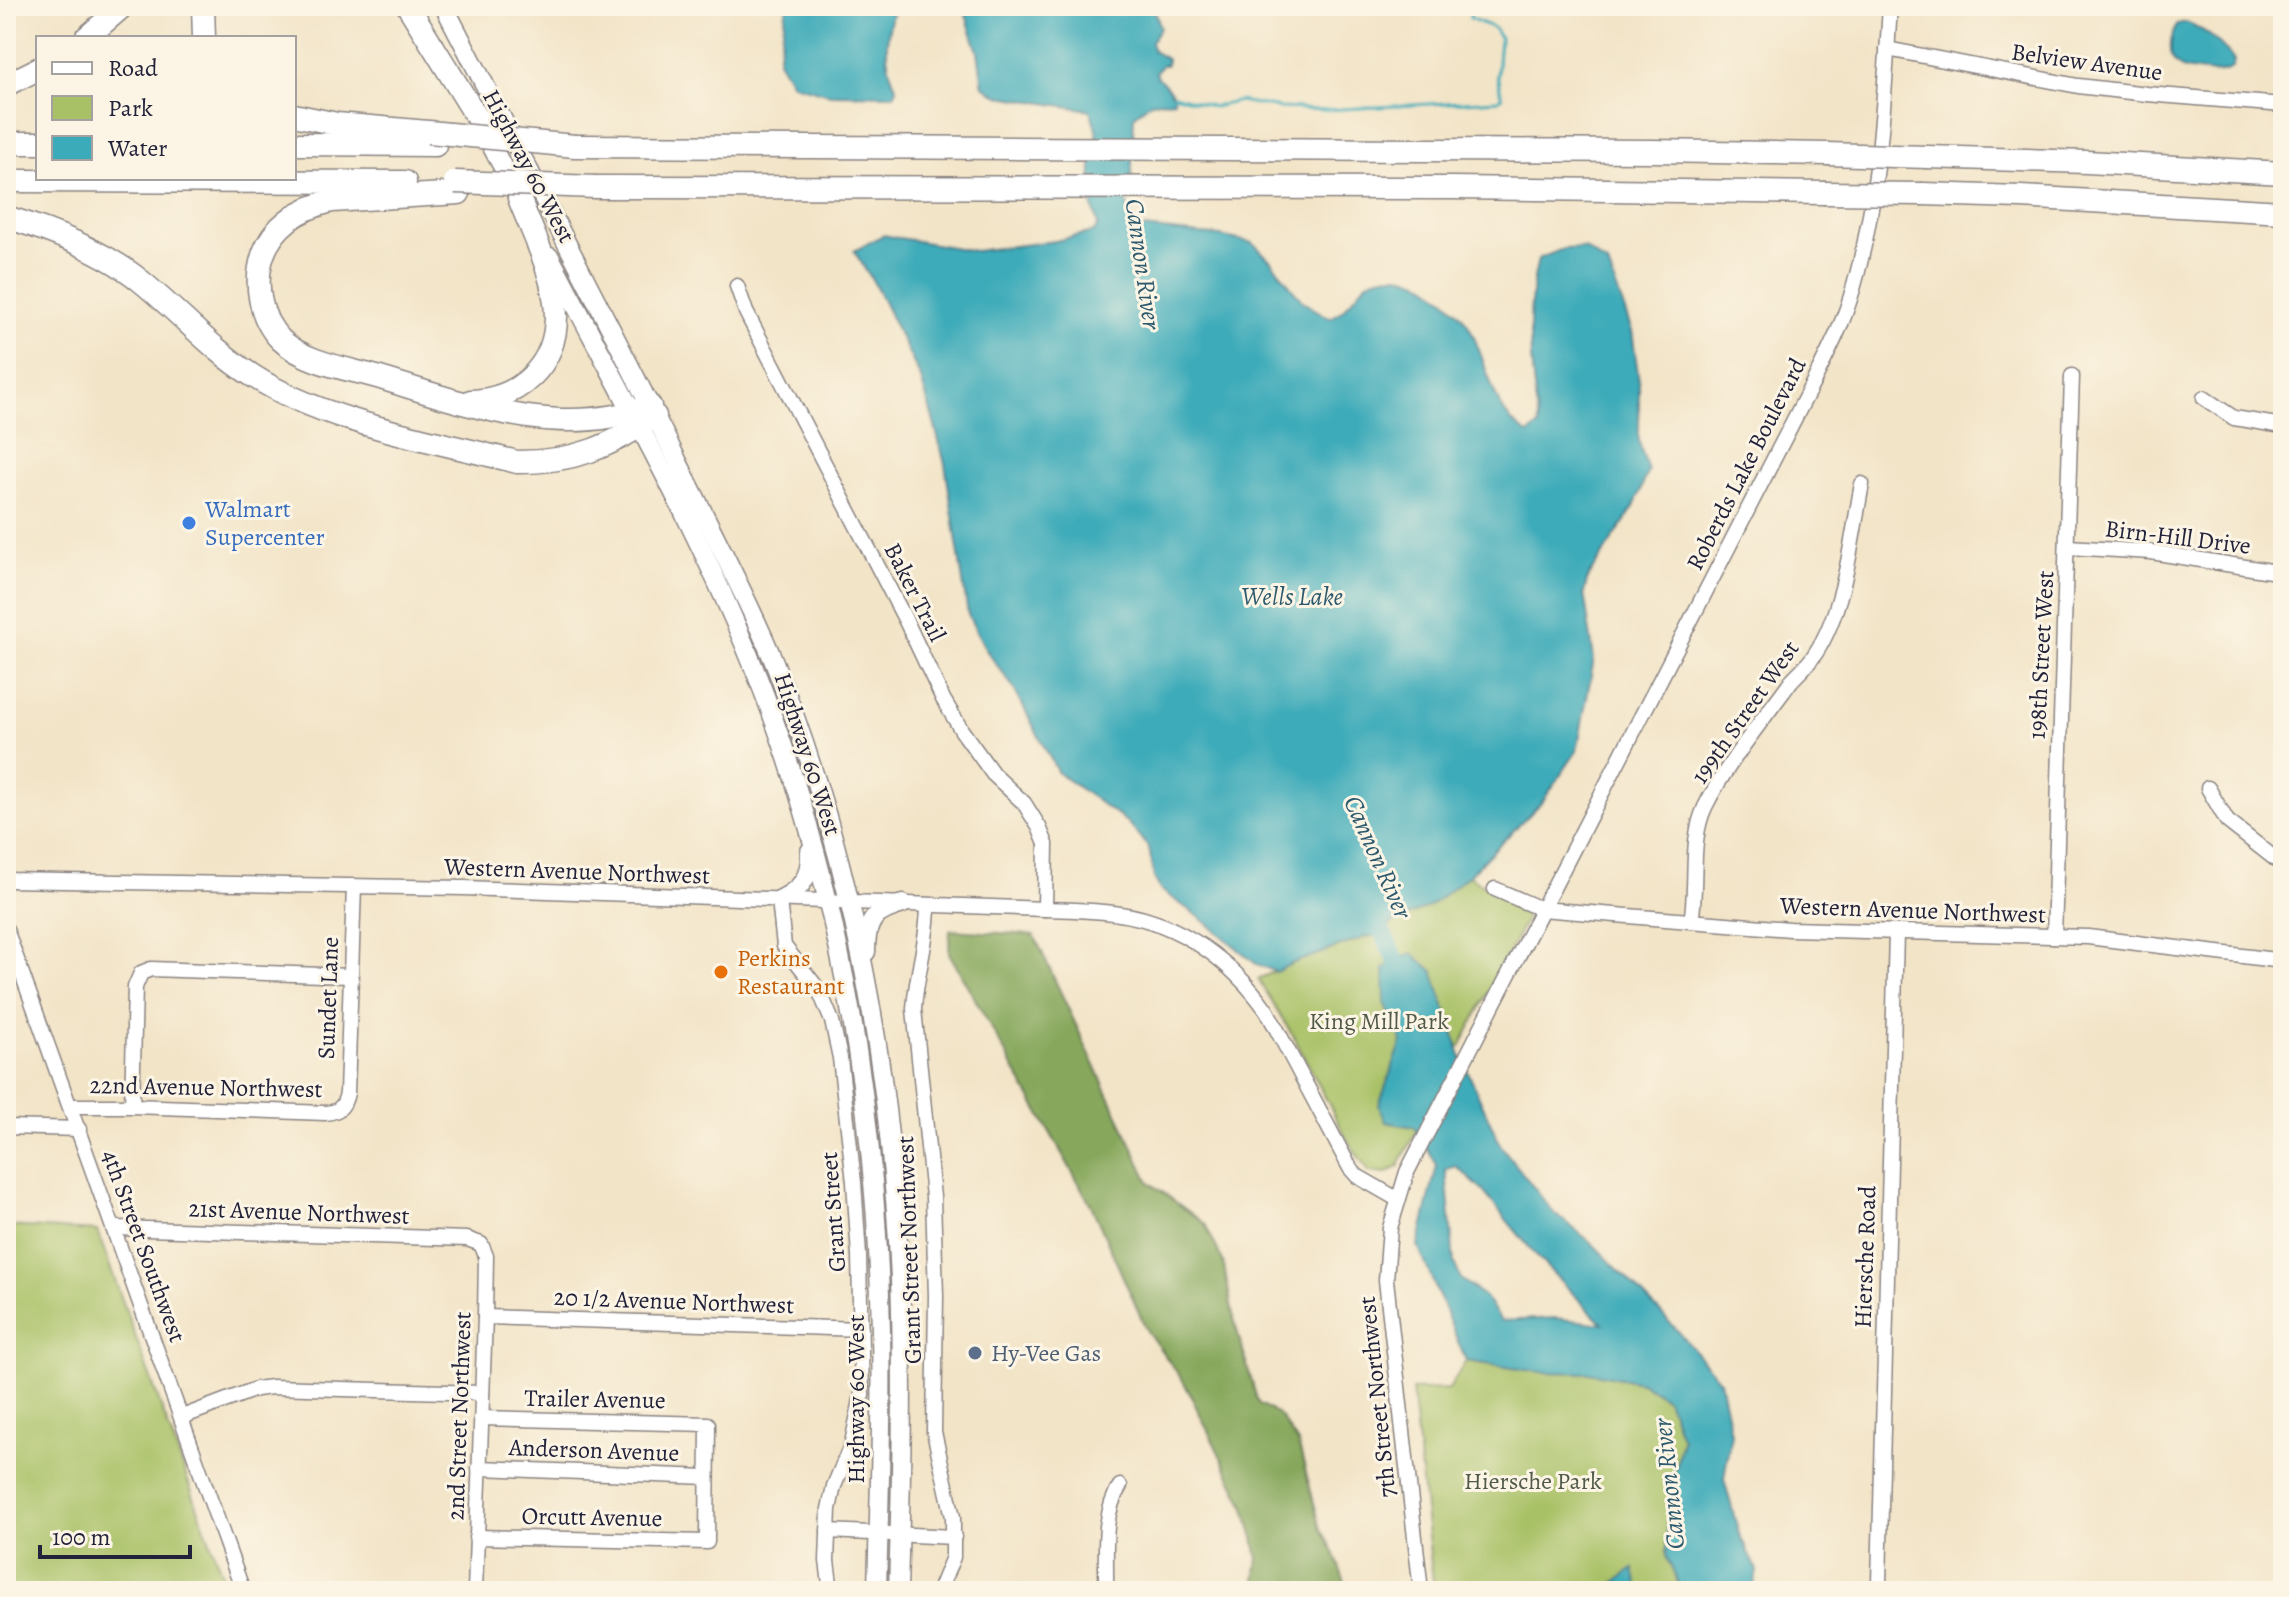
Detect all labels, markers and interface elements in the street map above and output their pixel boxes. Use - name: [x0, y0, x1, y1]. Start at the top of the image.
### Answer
- legend: [36, 36, 296, 180]
- street label: Belview Avenue: [2009, 36, 2165, 88]
- text: Road: [108, 52, 158, 84]
- street label: Highway 60 West: [475, 84, 583, 248]
- text: Park: [108, 92, 153, 124]
- text: Water: [107, 132, 168, 164]
- water label: Cannon River: [1117, 196, 1170, 333]
- street label: Roberds Lake Boulevard: [1679, 352, 1813, 576]
- place label: Walmart Supercenter: [204, 493, 325, 553]
- street label: Birn-Hill Drive: [2103, 512, 2253, 562]
- marker: Walmart Supercenter: [180, 514, 198, 532]
- street label: Baker Trail: [876, 537, 954, 647]
- street label: 198th Street West: [2021, 570, 2061, 740]
- water label: Wells Lake: [1241, 579, 1343, 614]
- street label: 199th Street West: [1684, 634, 1806, 790]
- street label: Highway 60 West: [767, 669, 849, 840]
- water label: Cannon River: [1335, 790, 1421, 925]
- street label: Western Avenue Northwest: [443, 850, 711, 892]
- street label: Western Avenue Northwest: [1779, 889, 2047, 931]
- street label: Sundet Lane: [310, 936, 346, 1060]
- place label: Perkins Restaurant: [737, 942, 845, 1002]
- marker: Perkins Restaurant: [712, 963, 730, 981]
- park label: King Mill Park: [1309, 1005, 1449, 1037]
- street label: 22nd Avenue Northwest: [89, 1069, 323, 1105]
- street label: Grant Street Northwest: [889, 1135, 929, 1365]
- street label: 4th Street Southwest: [94, 1145, 194, 1347]
- street label: Grant Street: [813, 1151, 853, 1273]
- street label: Hiersche Road: [1847, 1185, 1883, 1329]
- street label: 21st Avenue Northwest: [188, 1192, 410, 1232]
- street label: 20 1/2 Avenue Northwest: [553, 1281, 795, 1321]
- street label: 7th Street Northwest: [1351, 1295, 1403, 1499]
- street label: 2nd Street Northwest: [439, 1311, 479, 1521]
- street label: Highway 60 West: [840, 1314, 872, 1484]
- place label: Hy-Vee Gas: [991, 1337, 1101, 1369]
- marker: Hy-Vee Gas: [966, 1344, 984, 1362]
- street label: Trailer Avenue: [524, 1382, 666, 1416]
- water label: Cannon River: [1645, 1416, 1693, 1551]
- street label: Anderson Avenue: [507, 1431, 680, 1469]
- park label: Hiersche Park: [1464, 1465, 1602, 1497]
- street label: Orcutt Avenue: [521, 1500, 663, 1534]
- scale bar: [40, 1509, 190, 1559]
- text: 100 m: [52, 1521, 111, 1553]

